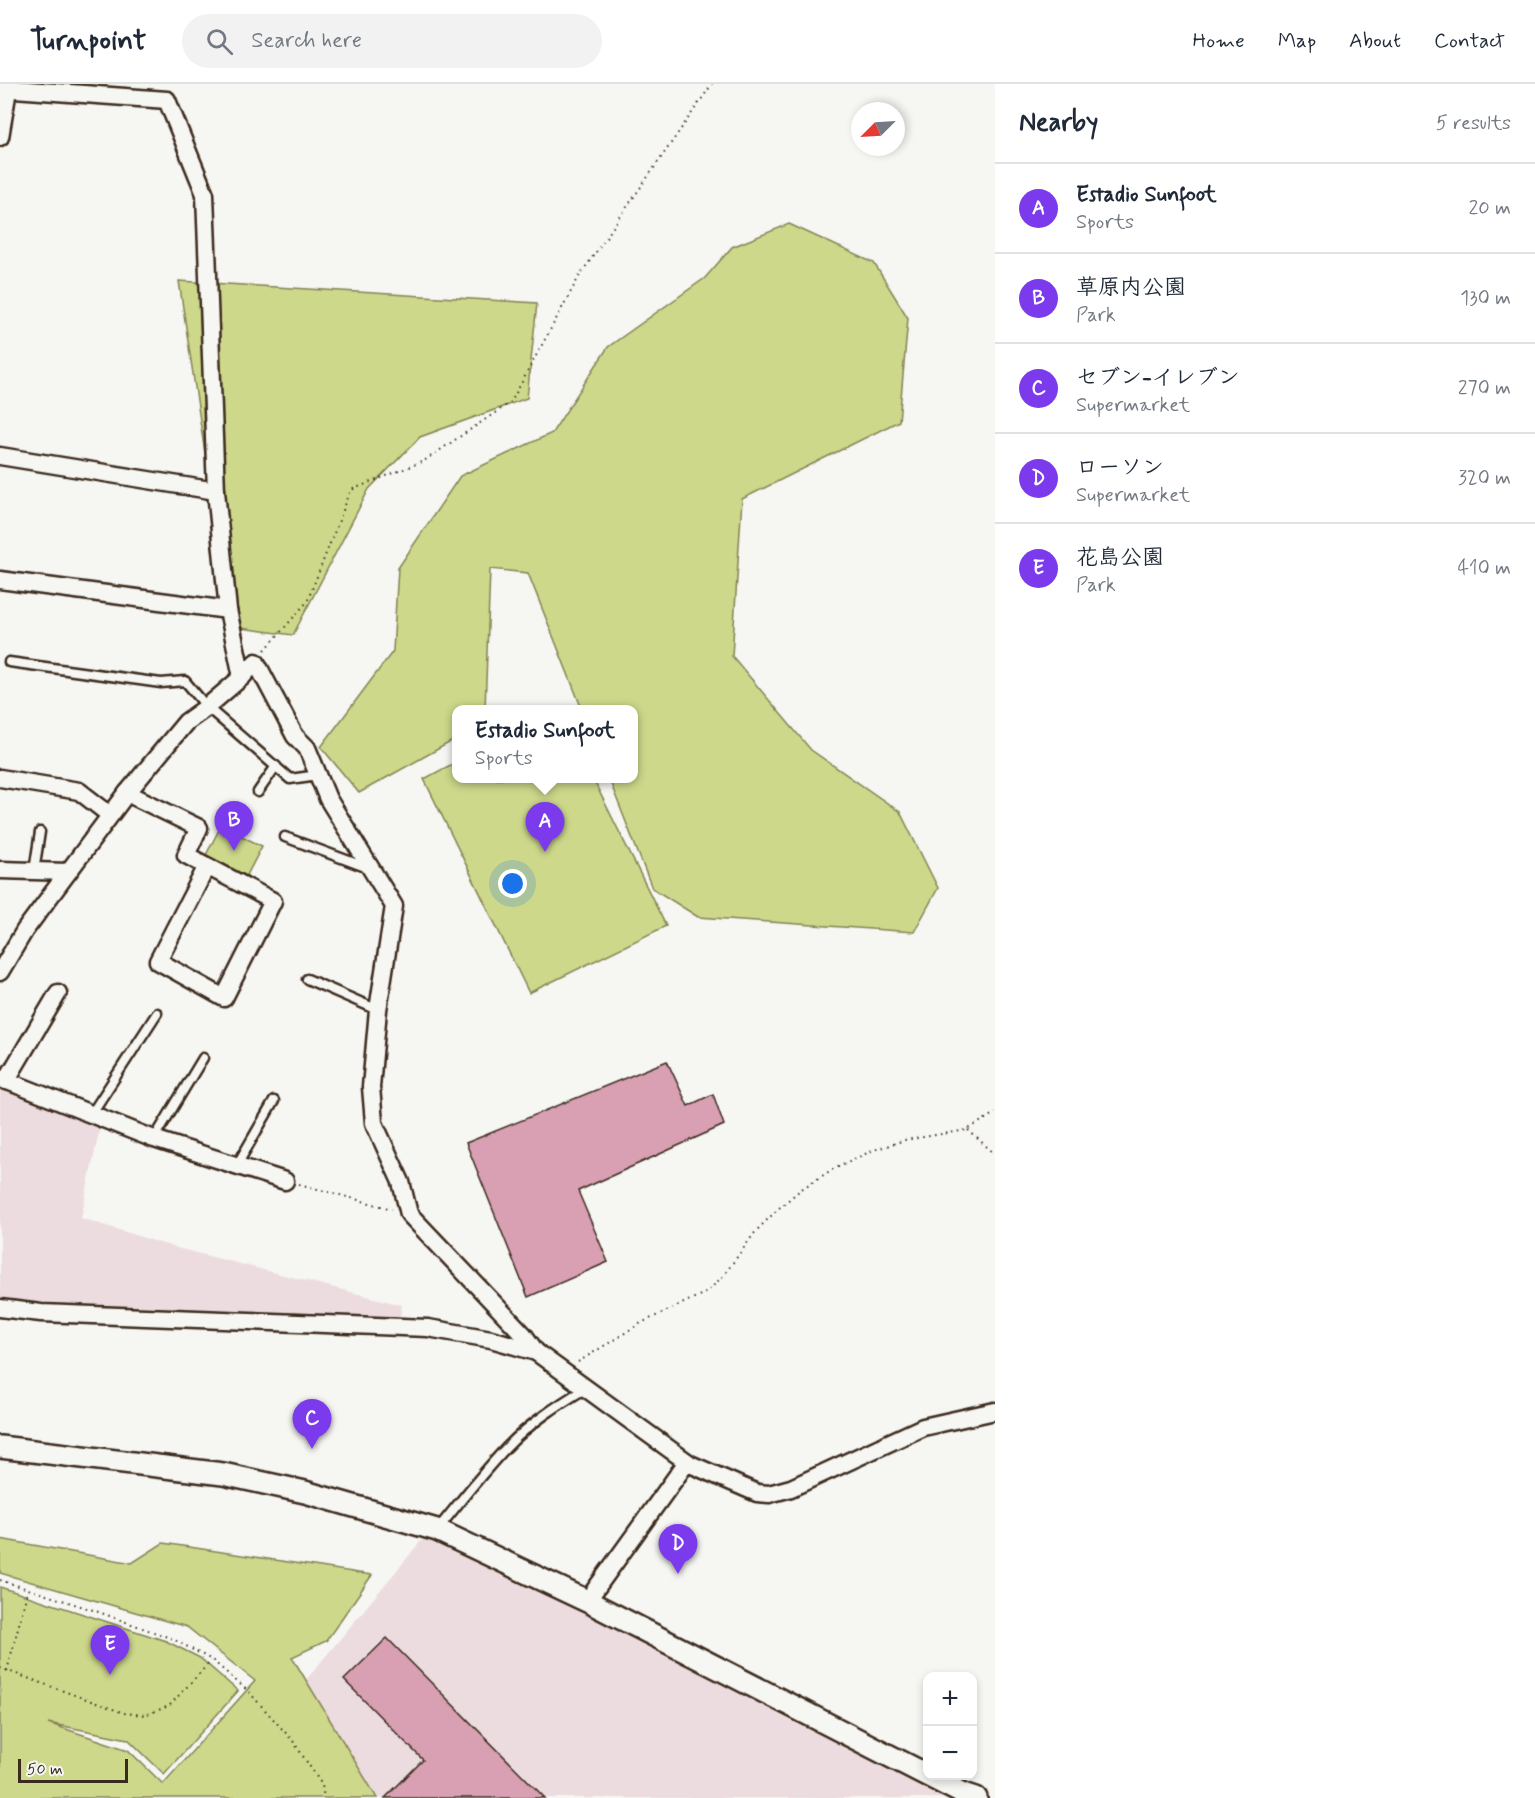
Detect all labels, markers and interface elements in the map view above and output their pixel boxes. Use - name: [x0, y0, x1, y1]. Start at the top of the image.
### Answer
- search box: [182, 14, 602, 68]
- text: Turnpoint: [30, 23, 146, 60]
- icon: search: [203, 25, 236, 58]
- text: Search here: [251, 27, 362, 55]
- text: Home: [1193, 27, 1245, 55]
- text: Map: [1278, 27, 1316, 55]
- text: About: [1349, 27, 1401, 55]
- text: Contact: [1434, 27, 1505, 55]
- north arrow: [851, 102, 905, 156]
- text: Nearby: [1019, 106, 1098, 140]
- text: 5 results: [1436, 110, 1511, 137]
- text: Estadio Sunfoot: [1076, 181, 1217, 209]
- text: A: [1032, 195, 1045, 222]
- text: 20 m: [1468, 195, 1511, 222]
- text: Sports: [1076, 209, 1134, 236]
- text: 草原内公園: [1076, 274, 1186, 302]
- text: B: [1032, 285, 1045, 312]
- text: 130 m: [1460, 285, 1511, 312]
- text: Park: [1076, 302, 1116, 329]
- text: セブン-イレブン: [1076, 364, 1240, 392]
- text: C: [1031, 375, 1046, 402]
- text: 270 m: [1458, 375, 1511, 402]
- text: Supermarket: [1076, 392, 1190, 419]
- text: ローソン: [1076, 454, 1164, 482]
- text: D: [1032, 465, 1045, 492]
- text: 320 m: [1458, 465, 1511, 492]
- text: Supermarket: [1076, 482, 1190, 509]
- text: 花島公園: [1076, 544, 1164, 572]
- text: E: [1033, 555, 1044, 582]
- text: 410 m: [1457, 555, 1511, 582]
- text: Park: [1076, 572, 1116, 599]
- popup: [452, 705, 638, 783]
- text: Estadio Sunfoot: [475, 717, 615, 745]
- text: Sports: [475, 745, 533, 772]
- pin: B: [214, 802, 254, 851]
- pin: A: [526, 802, 564, 852]
- your location: [498, 869, 527, 898]
- pin: C: [292, 1400, 332, 1449]
- pin: D: [658, 1524, 698, 1574]
- pin: E: [90, 1626, 130, 1675]
- map controls: [923, 1672, 977, 1780]
- button: +: [923, 1672, 977, 1726]
- button: −: [923, 1726, 977, 1780]
- scale bar: [18, 1756, 128, 1784]
- text: 50 m: [27, 1759, 63, 1780]

